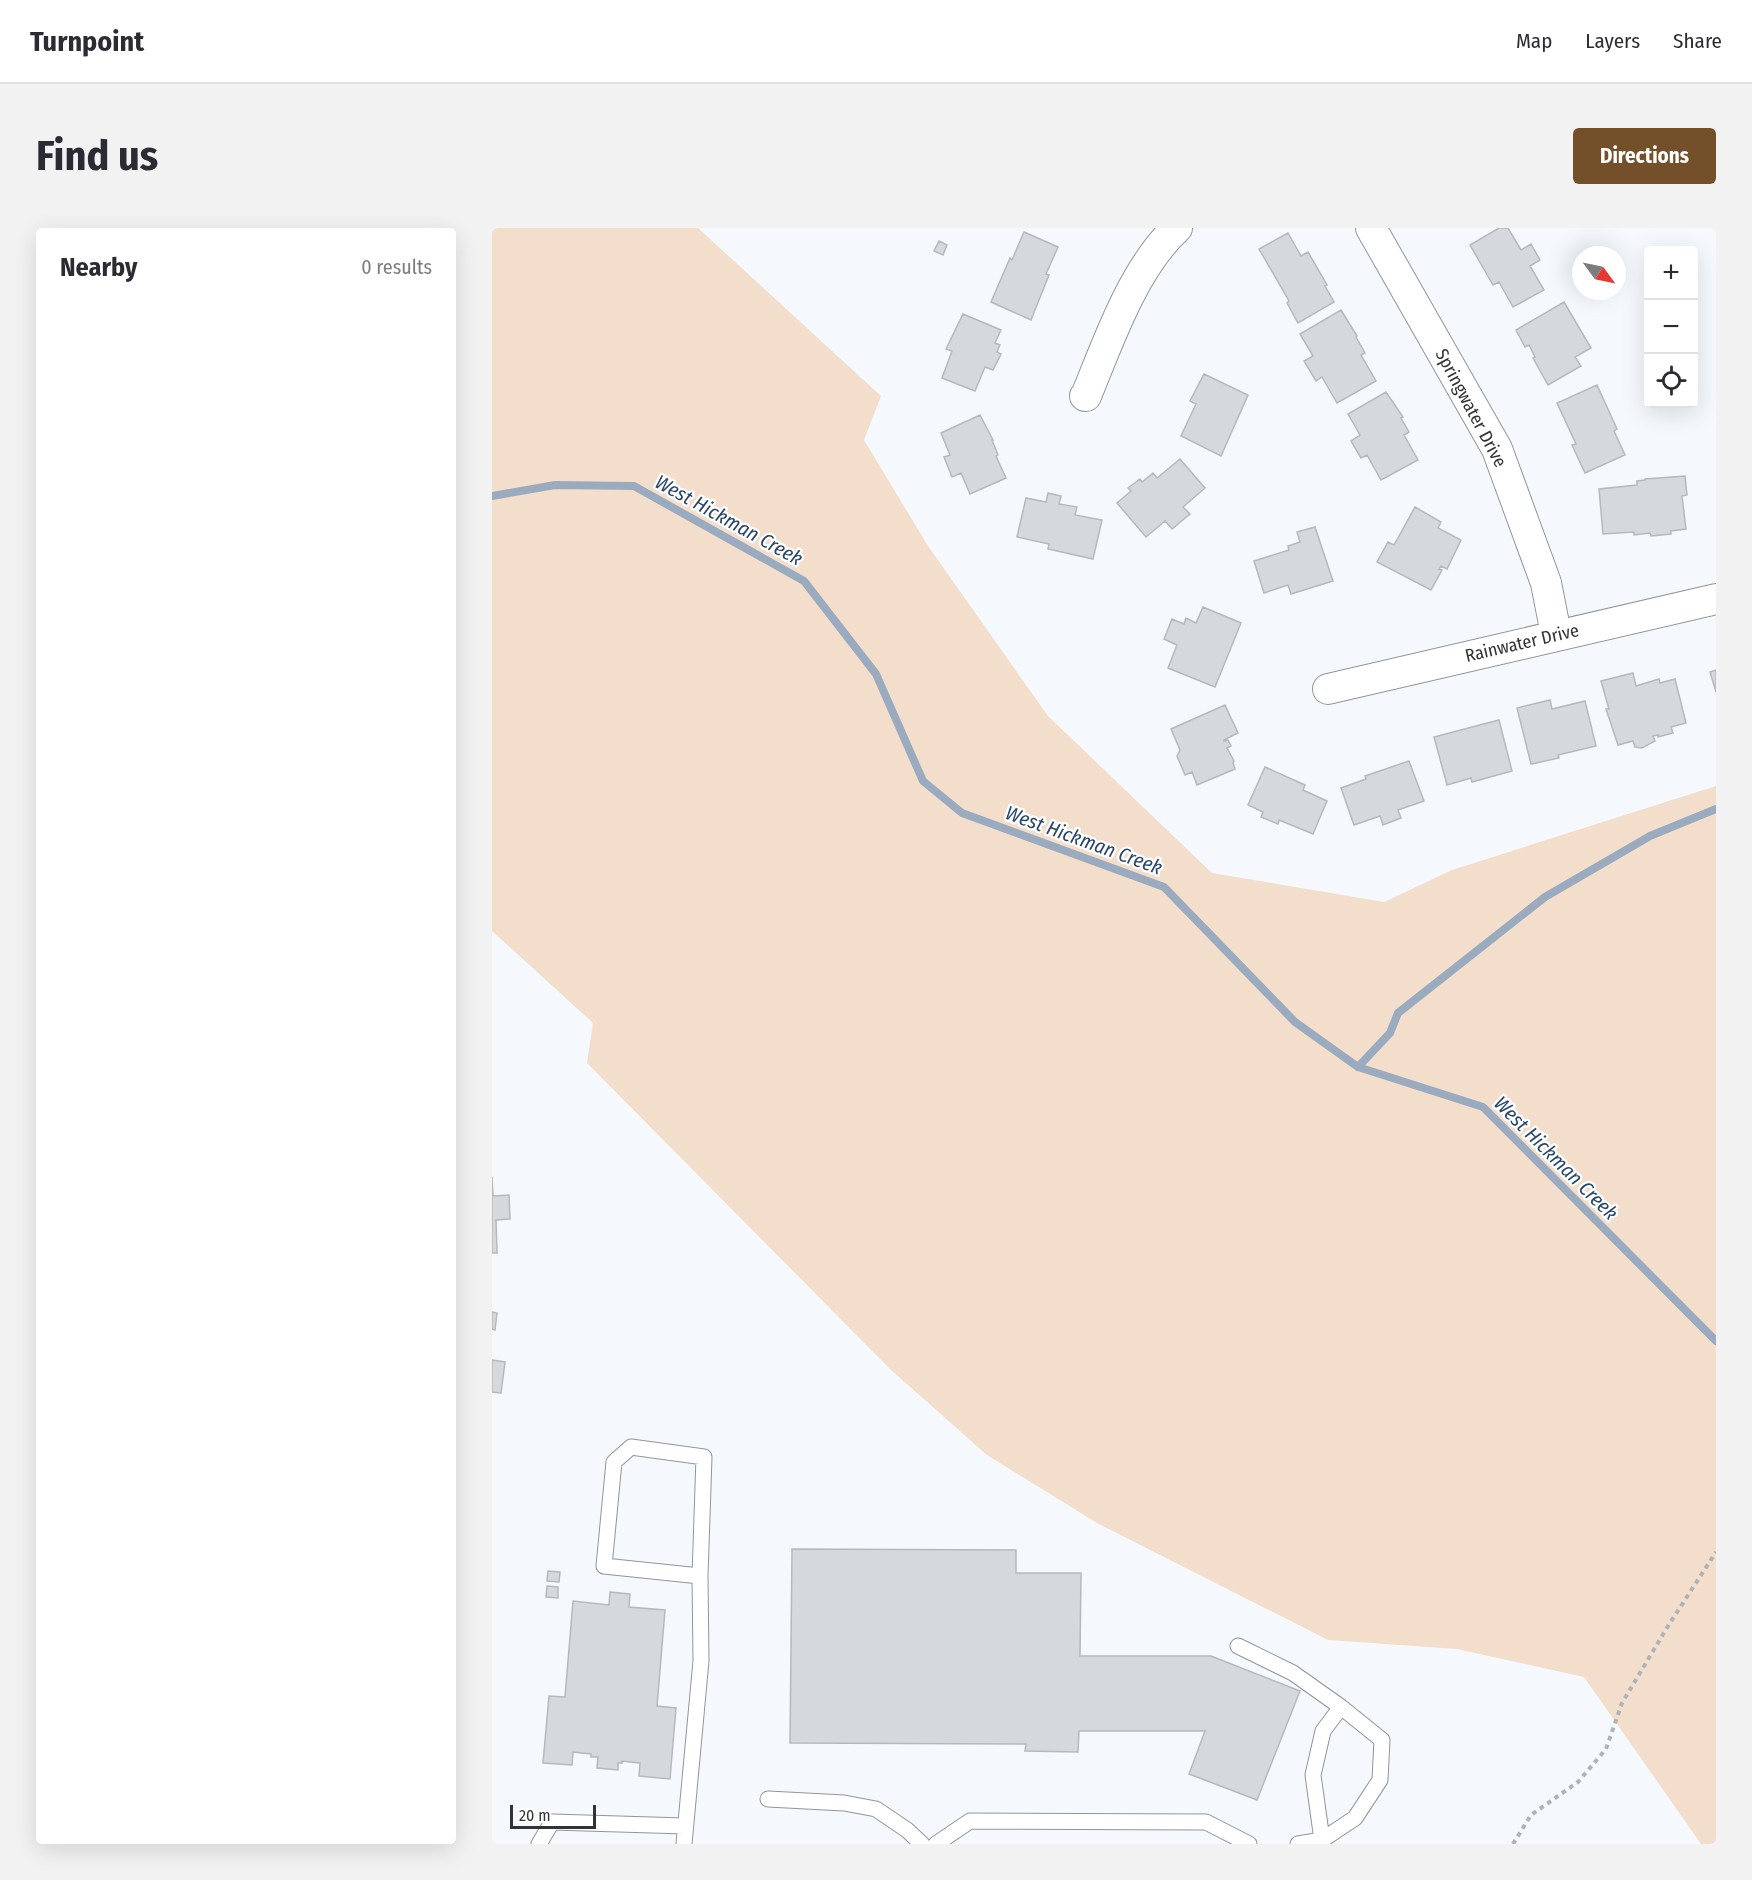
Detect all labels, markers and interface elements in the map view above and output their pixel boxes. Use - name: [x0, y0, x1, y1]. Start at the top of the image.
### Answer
- text: Turnpoint: [30, 25, 144, 58]
- text: Map: [1516, 28, 1552, 54]
- text: Layers: [1585, 28, 1640, 54]
- text: Share: [1673, 28, 1722, 54]
- button: Directions: [1573, 128, 1716, 184]
- text: Find us: [36, 131, 158, 181]
- north arrow: [1572, 246, 1626, 300]
- map controls: [1644, 246, 1698, 408]
- button: +: [1644, 246, 1698, 300]
- text: Nearby: [60, 252, 137, 283]
- text: 0 results: [361, 255, 432, 279]
- button: −: [1644, 300, 1698, 354]
- street label: Springwater Drive: [1431, 345, 1511, 471]
- button: locate: [1644, 354, 1698, 408]
- water label: West Hickman Creek: [651, 470, 807, 571]
- street label: Rainwater Drive: [1463, 619, 1581, 667]
- water label: West Hickman Creek: [1002, 801, 1166, 880]
- water label: West Hickman Creek: [1489, 1091, 1623, 1225]
- scale bar: [510, 1802, 596, 1830]
- text: 20 m: [519, 1806, 550, 1825]

